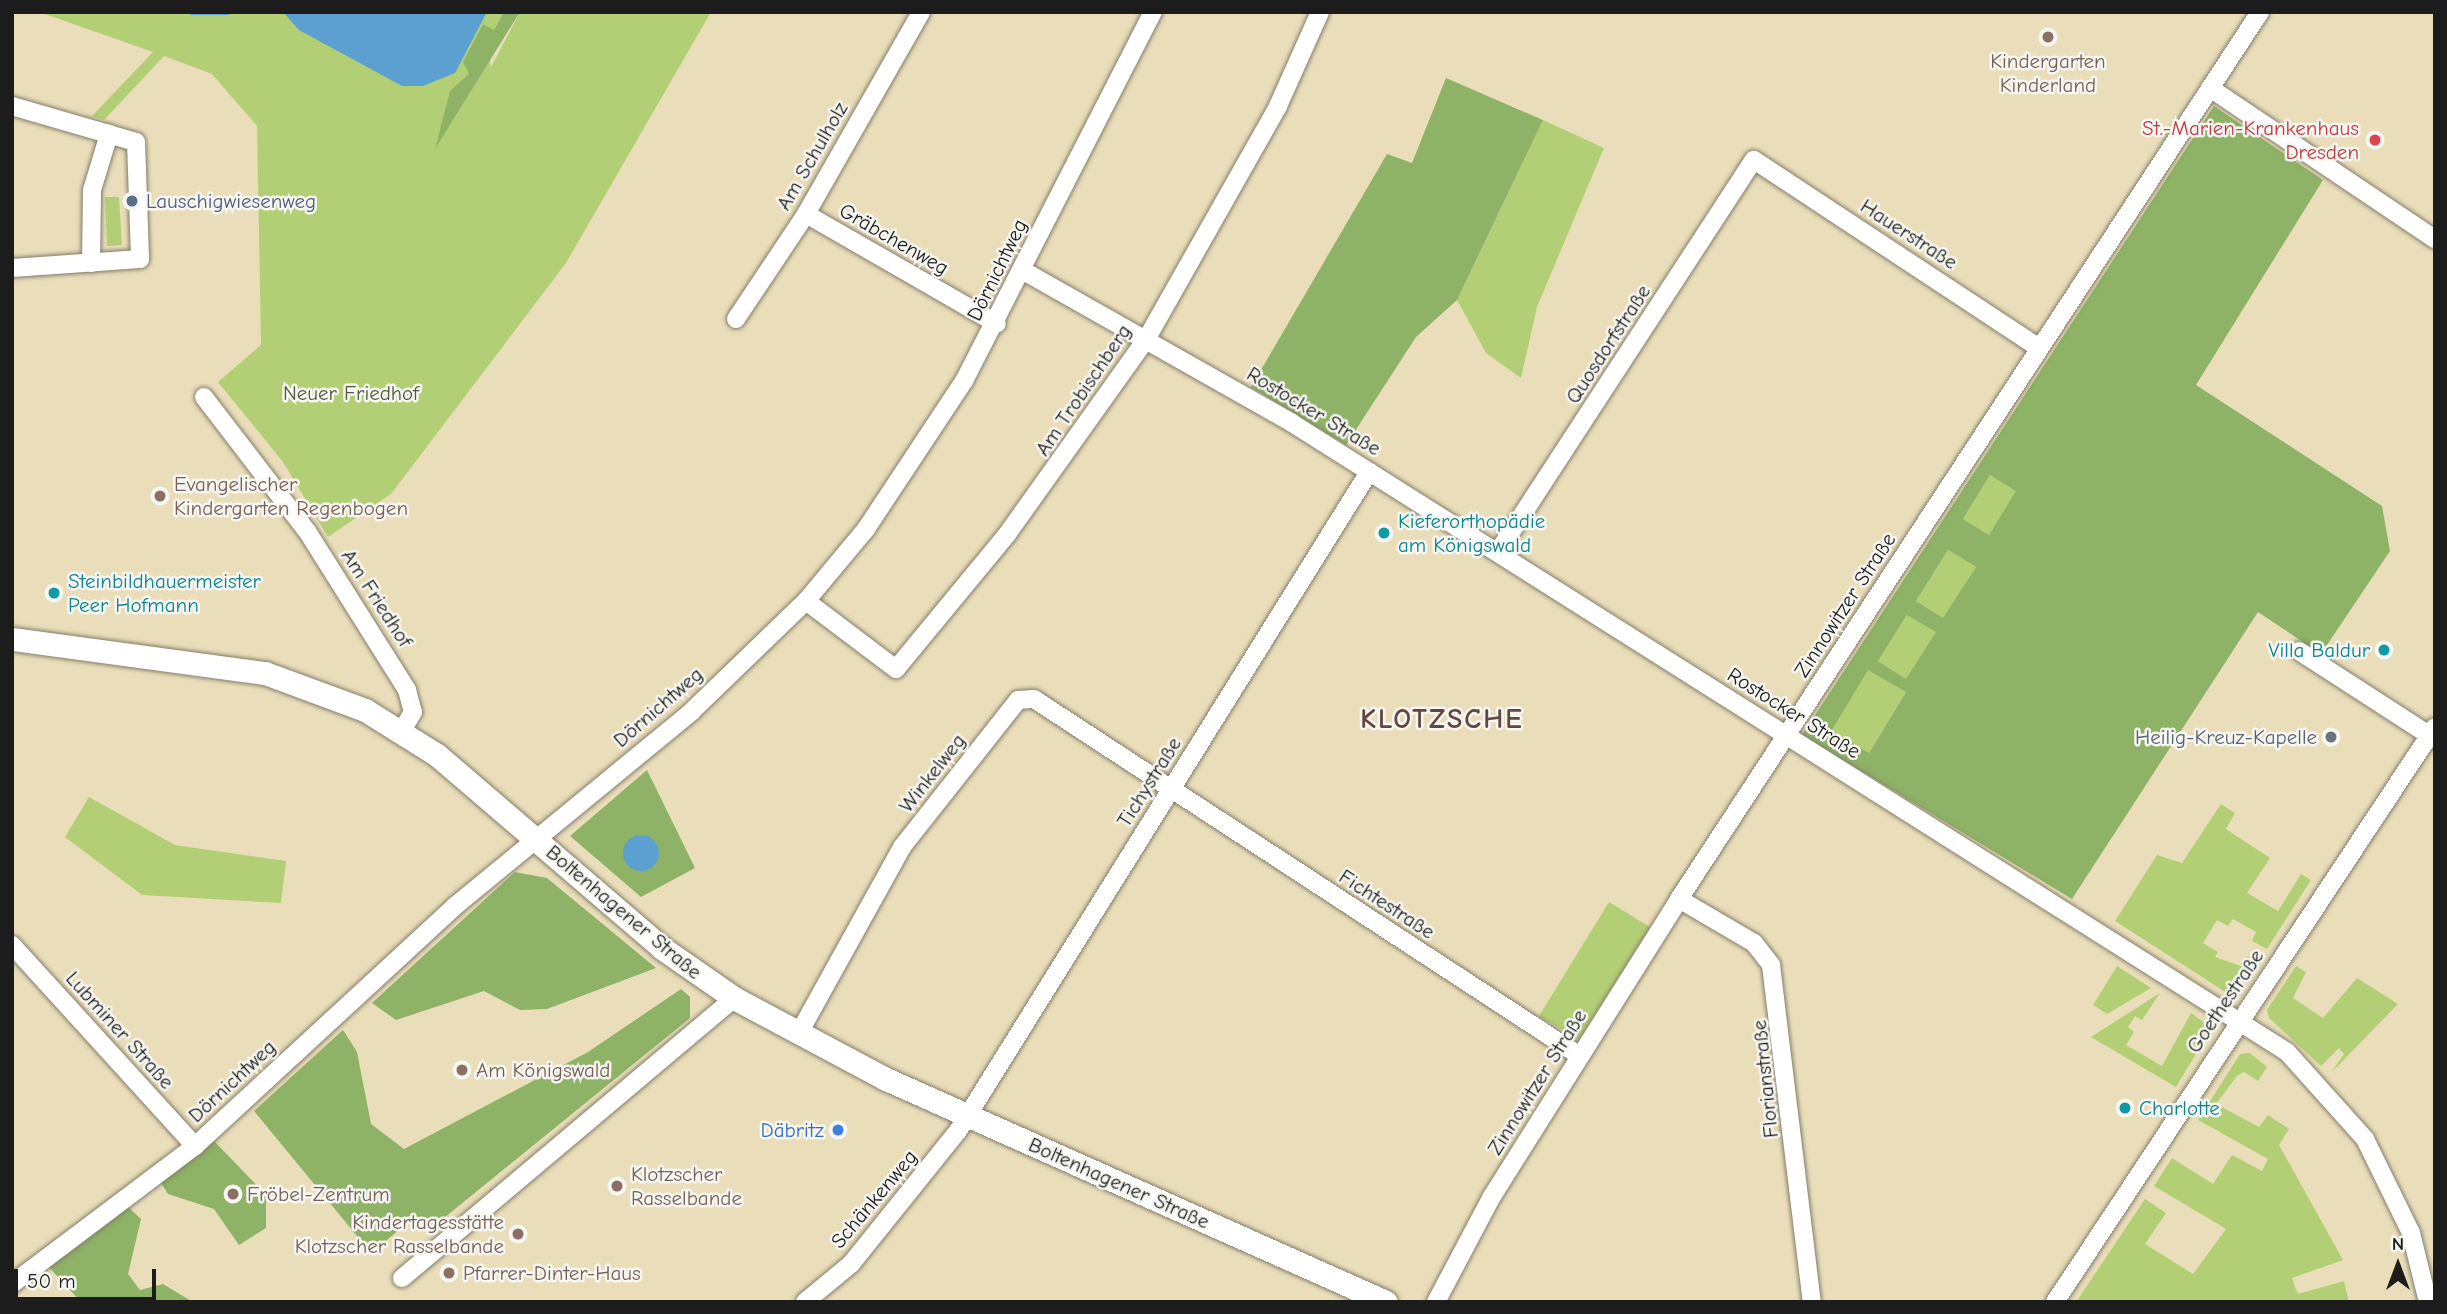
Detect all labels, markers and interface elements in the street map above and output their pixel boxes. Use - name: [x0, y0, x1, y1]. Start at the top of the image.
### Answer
- marker: Kindergarten Kinderland: [2040, 29, 2056, 45]
- place label: Kindergarten Kinderland: [1990, 48, 2106, 98]
- street label: Am Schulholz: [771, 97, 853, 215]
- place label: St.-Marien-Krankenhaus Dresden: [2142, 115, 2359, 165]
- marker: St.-Marien-Krankenhaus Dresden: [2365, 130, 2385, 150]
- place label: Lauschigwiesenweg: [146, 188, 316, 214]
- marker: Lauschigwiesenweg: [124, 193, 140, 209]
- street label: Hauerstraße: [1856, 193, 1962, 275]
- street label: Gräbchenweg: [835, 198, 953, 280]
- street label: Dörnichtweg: [962, 215, 1032, 325]
- street label: Quosdorfstraße: [1560, 280, 1656, 408]
- street label: Am Trobischberg: [1030, 319, 1136, 461]
- street label: Rostocker Straße: [1242, 361, 1386, 461]
- park label: Neuer Friedhof: [283, 380, 419, 406]
- place label: Evangelischer Kindergarten Regenbogen: [174, 471, 408, 521]
- marker: Evangelischer Kindergarten Regenbogen: [152, 488, 168, 504]
- place label: Kieferorthopädie am Königswald: [1398, 508, 1545, 558]
- marker: Kieferorthopädie am Königswald: [1376, 525, 1392, 541]
- street label: Zinnowitzer Straße: [1789, 528, 1901, 682]
- street label: Am Friedhof: [336, 544, 418, 652]
- place label: Steinbildhauermeister Peer Hofmann: [68, 568, 261, 618]
- marker: Steinbildhauermeister Peer Hofmann: [46, 585, 62, 601]
- place label: Villa Baldur: [2268, 637, 2370, 663]
- marker: Villa Baldur: [2376, 642, 2392, 658]
- street label: Dörnichtweg: [608, 661, 708, 753]
- street label: Rostocker Straße: [1723, 662, 1865, 764]
- district label: KLOTZSCHE: [1361, 702, 1523, 736]
- place label: Heilig-Kreuz-Kapelle: [2135, 724, 2317, 750]
- street label: Winkelweg: [893, 728, 971, 818]
- marker: Heilig-Kreuz-Kapelle: [2323, 729, 2339, 745]
- street label: Tichystraße: [1111, 732, 1187, 832]
- street label: Boltenhagener Straße: [541, 840, 707, 984]
- street label: Fichtestraße: [1334, 864, 1440, 944]
- street label: Goethestraße: [2181, 944, 2269, 1058]
- street label: Lubminer Straße: [61, 966, 179, 1094]
- street label: Zinnowitzer Straße: [1482, 1005, 1592, 1159]
- street label: Florianstraße: [1746, 1019, 1784, 1139]
- street label: Dörnichtweg: [183, 1034, 281, 1128]
- place label: Am Königswald: [476, 1057, 610, 1083]
- marker: Am Königswald: [454, 1062, 470, 1078]
- place label: Charlotte: [2139, 1095, 2220, 1121]
- marker: Charlotte: [2117, 1100, 2133, 1116]
- place label: Däbritz: [760, 1117, 824, 1143]
- marker: Däbritz: [830, 1122, 846, 1138]
- street label: Boltenhagener Straße: [1025, 1132, 1213, 1234]
- street label: Schänkenweg: [825, 1145, 923, 1253]
- place label: Klotzscher Rasselbande: [631, 1161, 742, 1211]
- marker: Klotzscher Rasselbande: [609, 1178, 625, 1194]
- place label: Fröbel-Zentrum: [247, 1181, 390, 1207]
- marker: Fröbel-Zentrum: [225, 1186, 241, 1202]
- place label: Kindertagesstätte Klotzscher Rasselbande: [295, 1209, 504, 1259]
- marker: Kindertagesstätte Klotzscher Rasselbande: [510, 1226, 526, 1242]
- north arrow: [2363, 1230, 2433, 1300]
- text: N: [2392, 1233, 2404, 1255]
- scale bar: [18, 1254, 159, 1298]
- place label: Pfarrer-Dinter-Haus: [463, 1260, 641, 1286]
- marker: Pfarrer-Dinter-Haus: [441, 1265, 457, 1281]
- text: 50 m: [27, 1269, 76, 1293]

